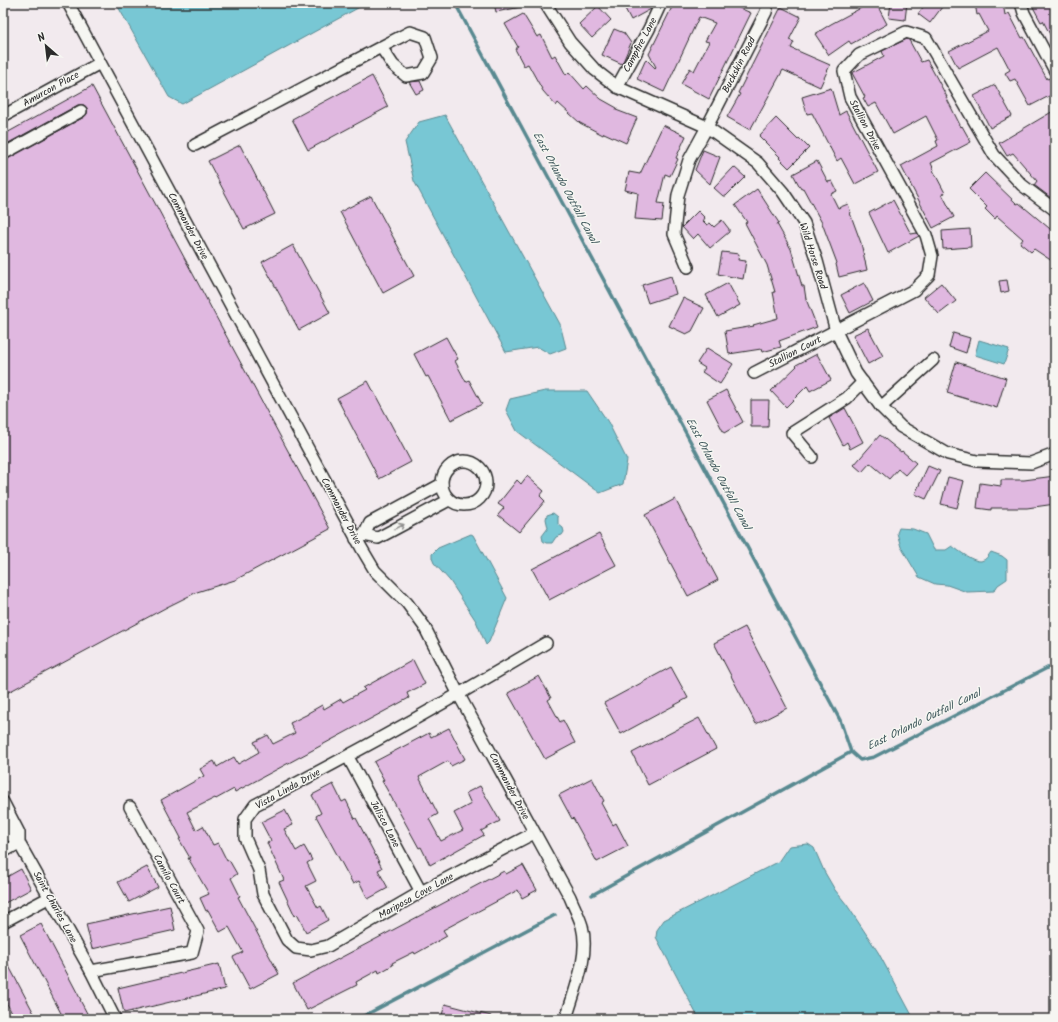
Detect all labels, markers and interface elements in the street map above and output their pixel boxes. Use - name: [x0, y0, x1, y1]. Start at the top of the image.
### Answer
- street label: Campfire Lane: [619, 14, 661, 75]
- north arrow: [26, 26, 66, 66]
- text: N: [34, 28, 49, 48]
- street label: Buckskin Road: [718, 33, 760, 96]
- street label: Amurcon Place: [20, 67, 82, 111]
- street label: Stallion Drive: [845, 97, 885, 154]
- water label: East Orlando Outfall Canal: [528, 129, 603, 249]
- street label: Commander Drive: [164, 190, 213, 263]
- street label: Wild Horse Road: [795, 221, 832, 292]
- street label: Stallion Court: [766, 332, 824, 372]
- water label: East Orlando Outfall Canal: [681, 415, 756, 535]
- street label: Commander Drive: [317, 475, 366, 548]
- one-way arrow: [393, 522, 405, 530]
- water label: East Orlando Outfall Canal: [864, 684, 986, 755]
- street label: Commander Drive: [485, 750, 534, 823]
- street label: Vista Linda Drive: [253, 764, 324, 814]
- street label: Jalisco Lane: [366, 798, 404, 851]
- street label: Camilo Court: [149, 851, 189, 907]
- street label: Saint Charles Lane: [29, 868, 82, 946]
- street label: Mariposa Cove Lane: [375, 868, 457, 923]

